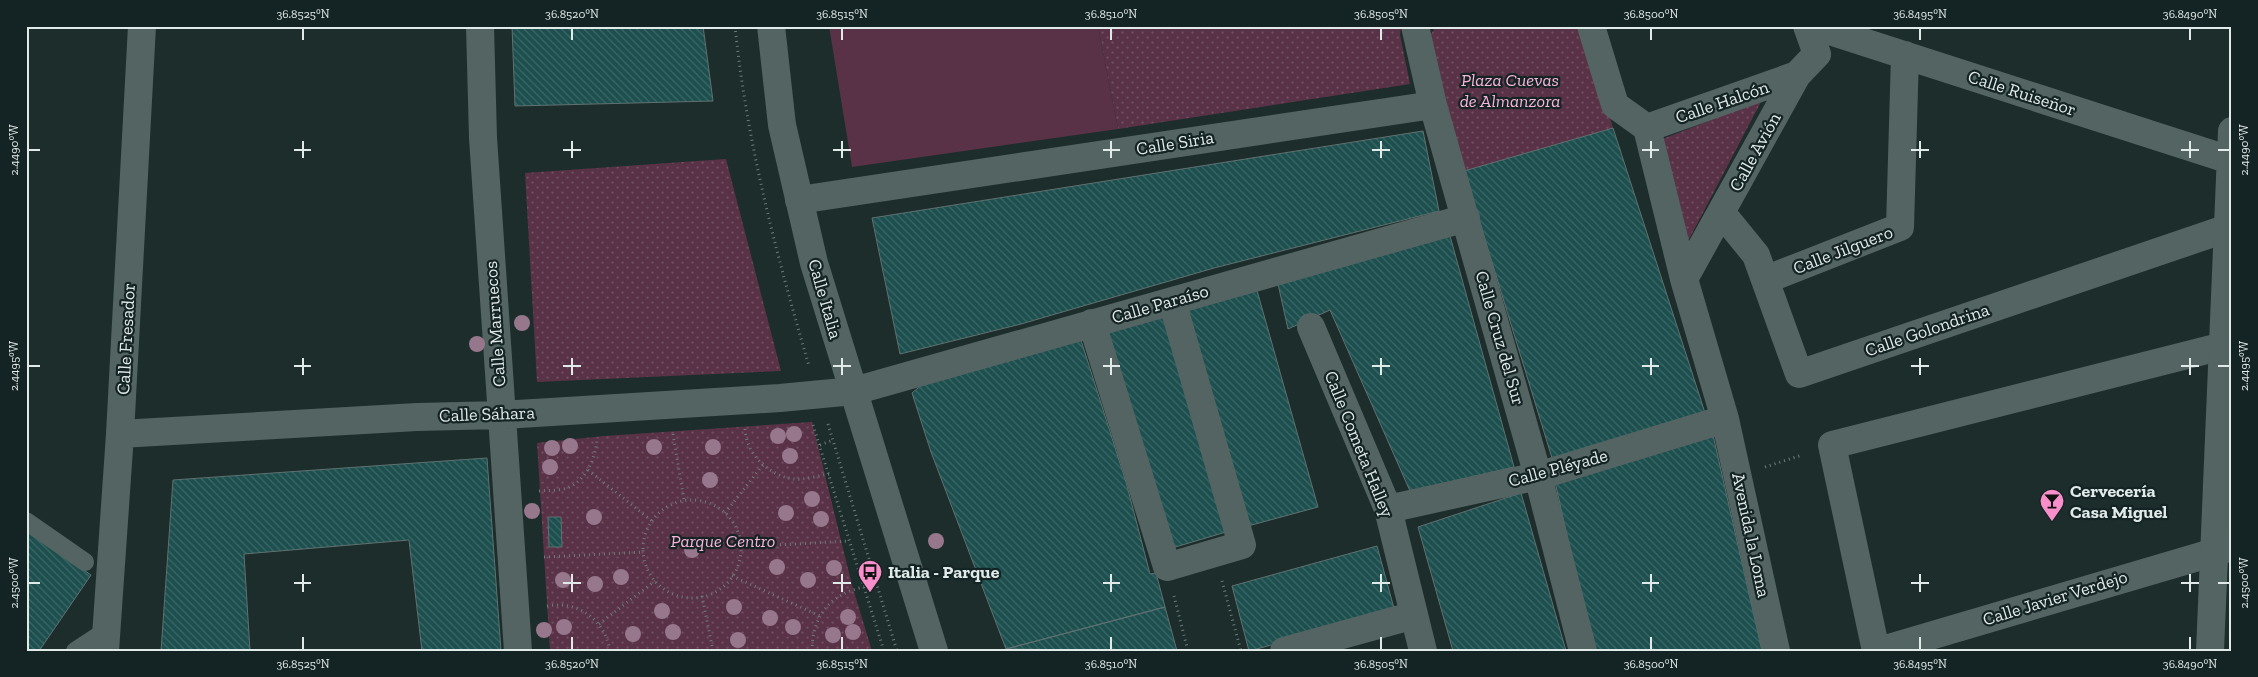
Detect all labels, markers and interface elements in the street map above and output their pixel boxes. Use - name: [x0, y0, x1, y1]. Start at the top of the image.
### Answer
- text: 36.8525°N: [276, 7, 330, 21]
- text: 36.8520°N: [545, 7, 599, 21]
- text: 36.8515°N: [816, 7, 868, 21]
- text: 36.8510°N: [1085, 7, 1137, 21]
- text: 36.8505°N: [1354, 7, 1408, 21]
- text: 36.8500°N: [1624, 7, 1678, 21]
- text: 36.8495°N: [1893, 7, 1947, 21]
- text: 36.8490°N: [2163, 7, 2217, 21]
- street label: Calle Ruiseñor: [1965, 65, 2079, 121]
- park label: Plaza Cuevas de Almanzora: [1460, 69, 1560, 112]
- street label: Calle Halcón: [1672, 76, 1772, 128]
- street label: Calle Avión: [1724, 108, 1786, 195]
- text: 2.4490°W: [7, 124, 21, 175]
- text: 2.4490°W: [2237, 124, 2251, 175]
- street label: Calle Siria: [1135, 126, 1216, 160]
- street label: Calle Jilguero: [1790, 221, 1896, 279]
- street label: Calle Italia: [803, 257, 847, 342]
- street label: Calle Marruecos: [480, 260, 510, 388]
- street label: Calle Cruz del Sur: [1470, 268, 1530, 408]
- street label: Calle Paraíso: [1109, 280, 1211, 328]
- street label: Calle Fresador: [112, 283, 140, 395]
- street label: Calle Golondrina: [1862, 298, 1992, 362]
- text: 2.4495°W: [7, 340, 21, 391]
- text: 2.4495°W: [2237, 340, 2251, 391]
- street label: Calle Cometa Halley: [1320, 368, 1399, 521]
- street label: Calle Sáhara: [439, 401, 536, 427]
- street label: Calle Pléyade: [1506, 444, 1610, 492]
- street label: Avenida la Loma: [1727, 471, 1775, 600]
- place label: Cervecería Casa Miguel: [2070, 480, 2167, 523]
- bar icon: Cervecería Casa Miguel: [2039, 488, 2065, 522]
- park label: Parque Centro: [671, 530, 775, 552]
- text: 2.4500°W: [7, 557, 21, 609]
- text: 2.4500°W: [2237, 557, 2251, 609]
- bus stop icon: Italia - Parque: [857, 559, 883, 593]
- place label: Italia - Parque: [888, 561, 1000, 583]
- street label: Calle Javier Verdejo: [1980, 566, 2130, 630]
- text: 36.8525°N: [276, 657, 330, 671]
- text: 36.8520°N: [545, 657, 599, 671]
- text: 36.8515°N: [816, 657, 868, 671]
- text: 36.8510°N: [1085, 657, 1137, 671]
- text: 36.8505°N: [1354, 657, 1408, 671]
- text: 36.8500°N: [1624, 657, 1678, 671]
- text: 36.8495°N: [1893, 657, 1947, 671]
- text: 36.8490°N: [2163, 657, 2217, 671]

